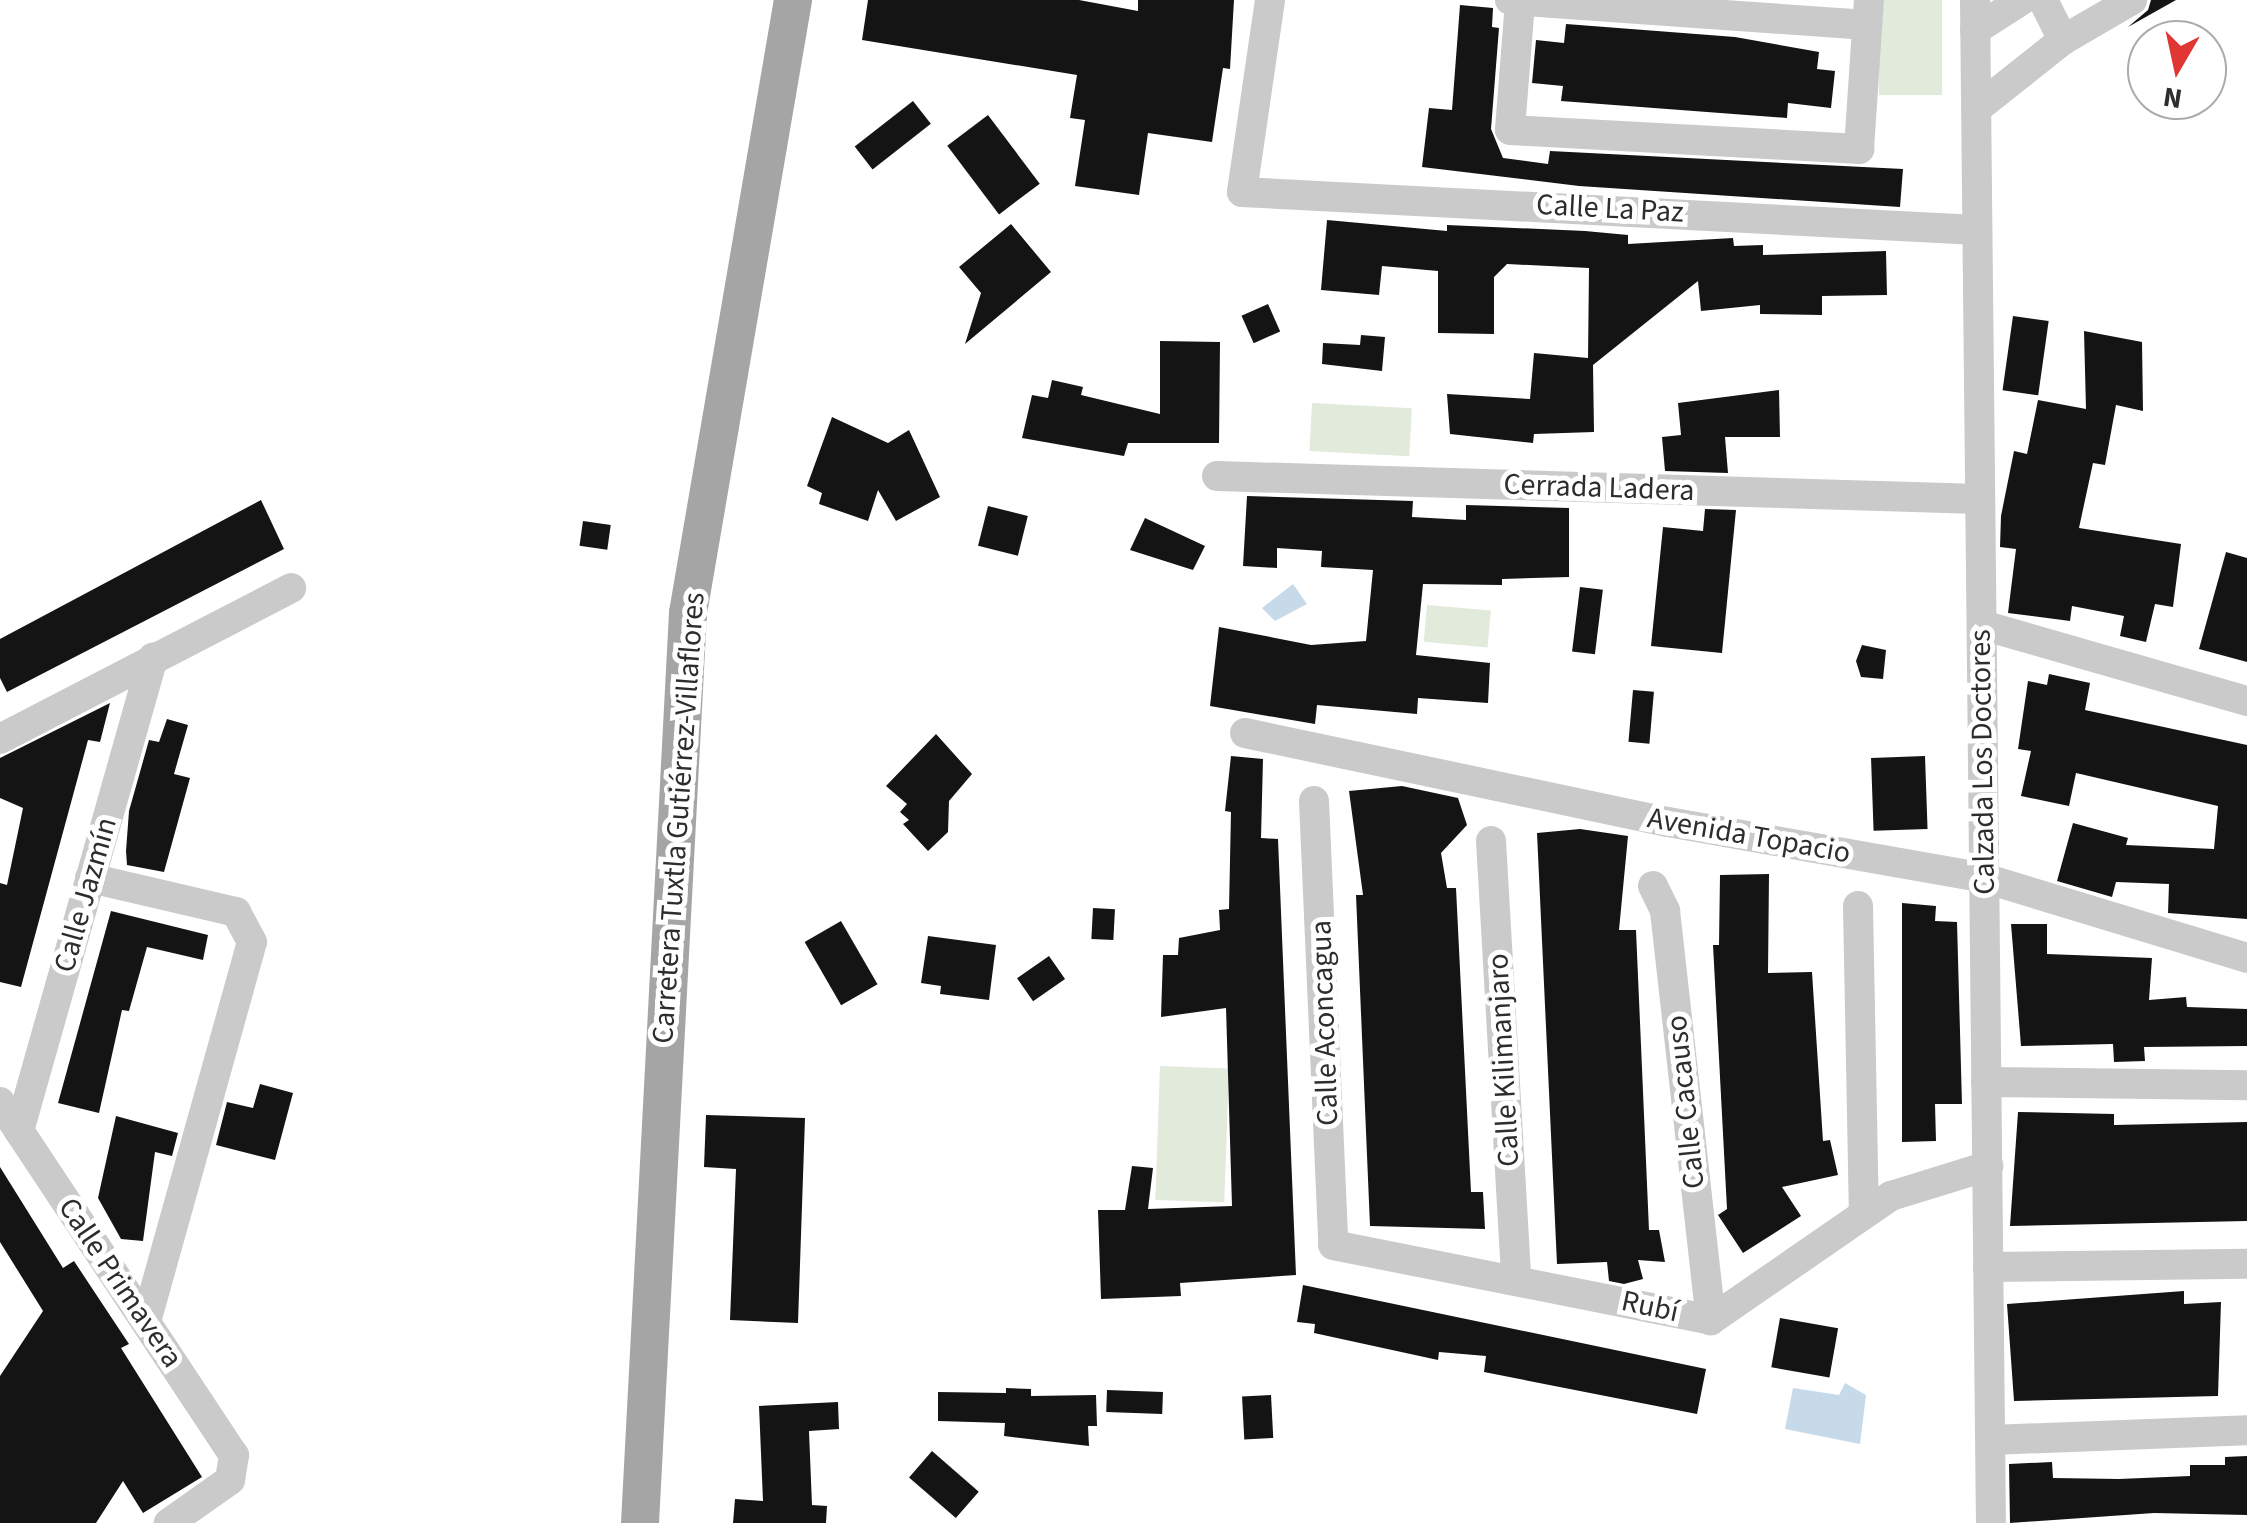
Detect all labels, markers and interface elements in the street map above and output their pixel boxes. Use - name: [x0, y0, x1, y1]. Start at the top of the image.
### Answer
- north arrow: [2127, 20, 2227, 120]
- text: N: [2160, 76, 2185, 119]
- street label: Calle La Paz: [1535, 187, 1685, 231]
- street label: Cerrada Ladera: [1503, 467, 1695, 509]
- street label: Carretera Tuxtla Gutiérrez-Villaflores: [645, 591, 713, 1045]
- street label: Calzada Los Doctores: [1963, 629, 2003, 895]
- street label: Avenida Topacio: [1645, 800, 1853, 872]
- street label: Calle Jazmín: [47, 813, 125, 977]
- street label: Calle Aconcagua: [1303, 920, 1347, 1126]
- street label: Calle Kilimanjaro: [1480, 952, 1528, 1168]
- street label: Calle Cacauso: [1659, 1013, 1713, 1191]
- street label: Calle Primavera: [50, 1191, 190, 1375]
- street label: Rubí: [1618, 1283, 1682, 1331]

